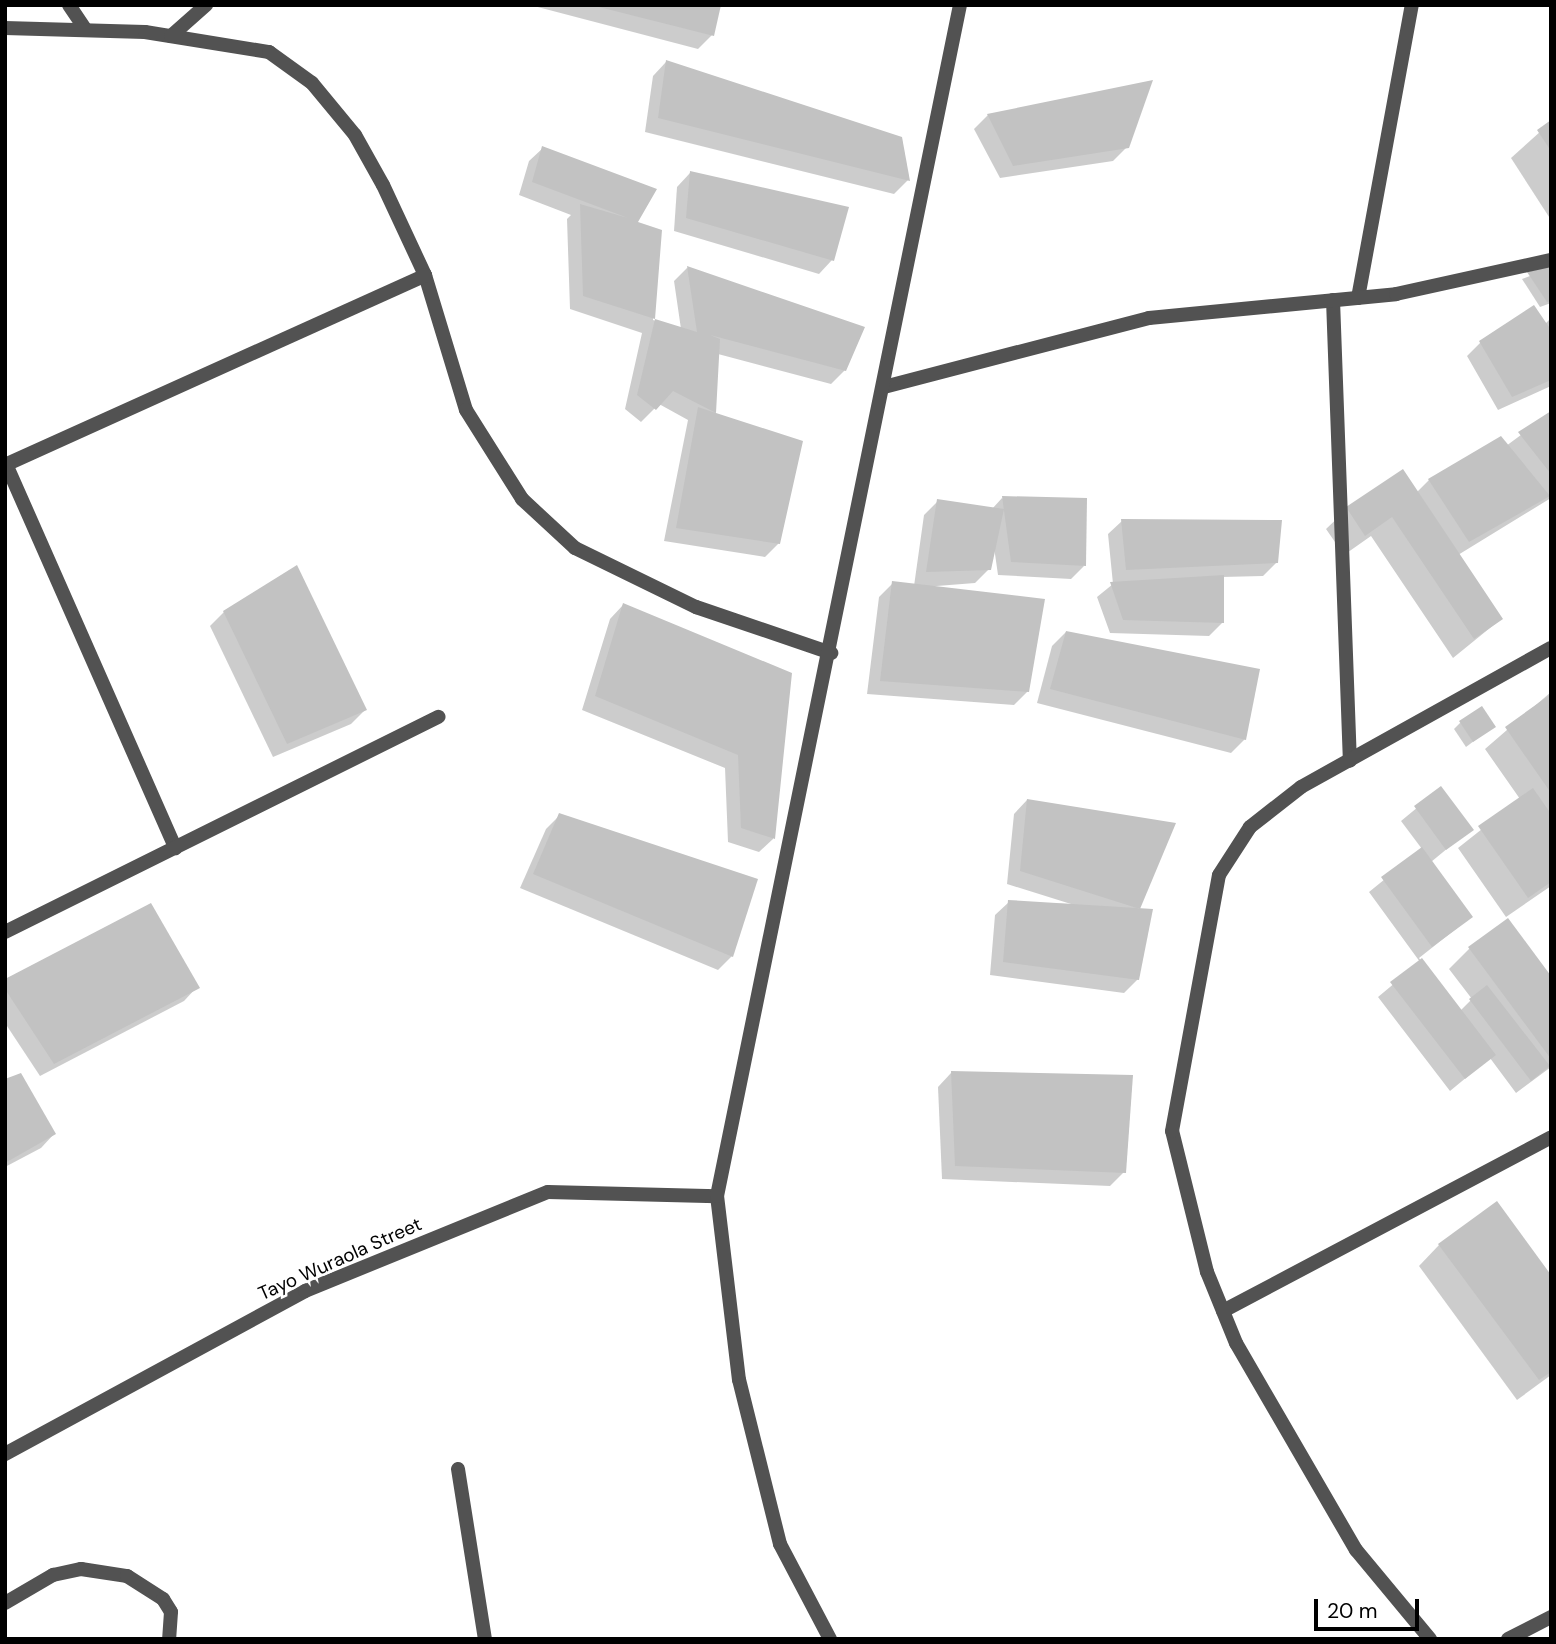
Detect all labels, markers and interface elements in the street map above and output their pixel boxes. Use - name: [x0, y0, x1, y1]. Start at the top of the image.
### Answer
- street label: Tayo Wuraola Street: [255, 1213, 425, 1305]
- scale bar: [1318, 1584, 1423, 1628]
- text: 20 m: [1327, 1597, 1378, 1625]

